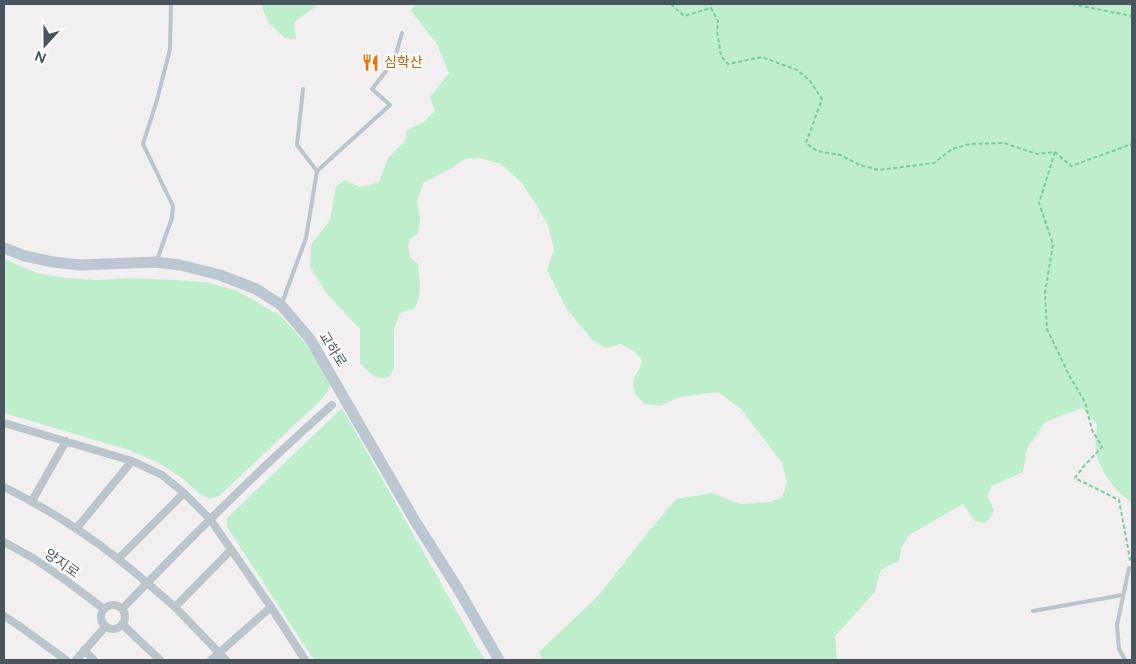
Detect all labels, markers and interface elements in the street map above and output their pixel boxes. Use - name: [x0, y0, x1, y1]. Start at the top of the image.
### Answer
- north arrow: [20, 20, 70, 70]
- text: N: [32, 47, 49, 67]
- restaurant icon: 심학산: [360, 52, 380, 72]
- place label: 심학산: [384, 54, 423, 71]
- street label: 교하로: [315, 328, 350, 370]
- street label: 양지로: [41, 545, 83, 582]

